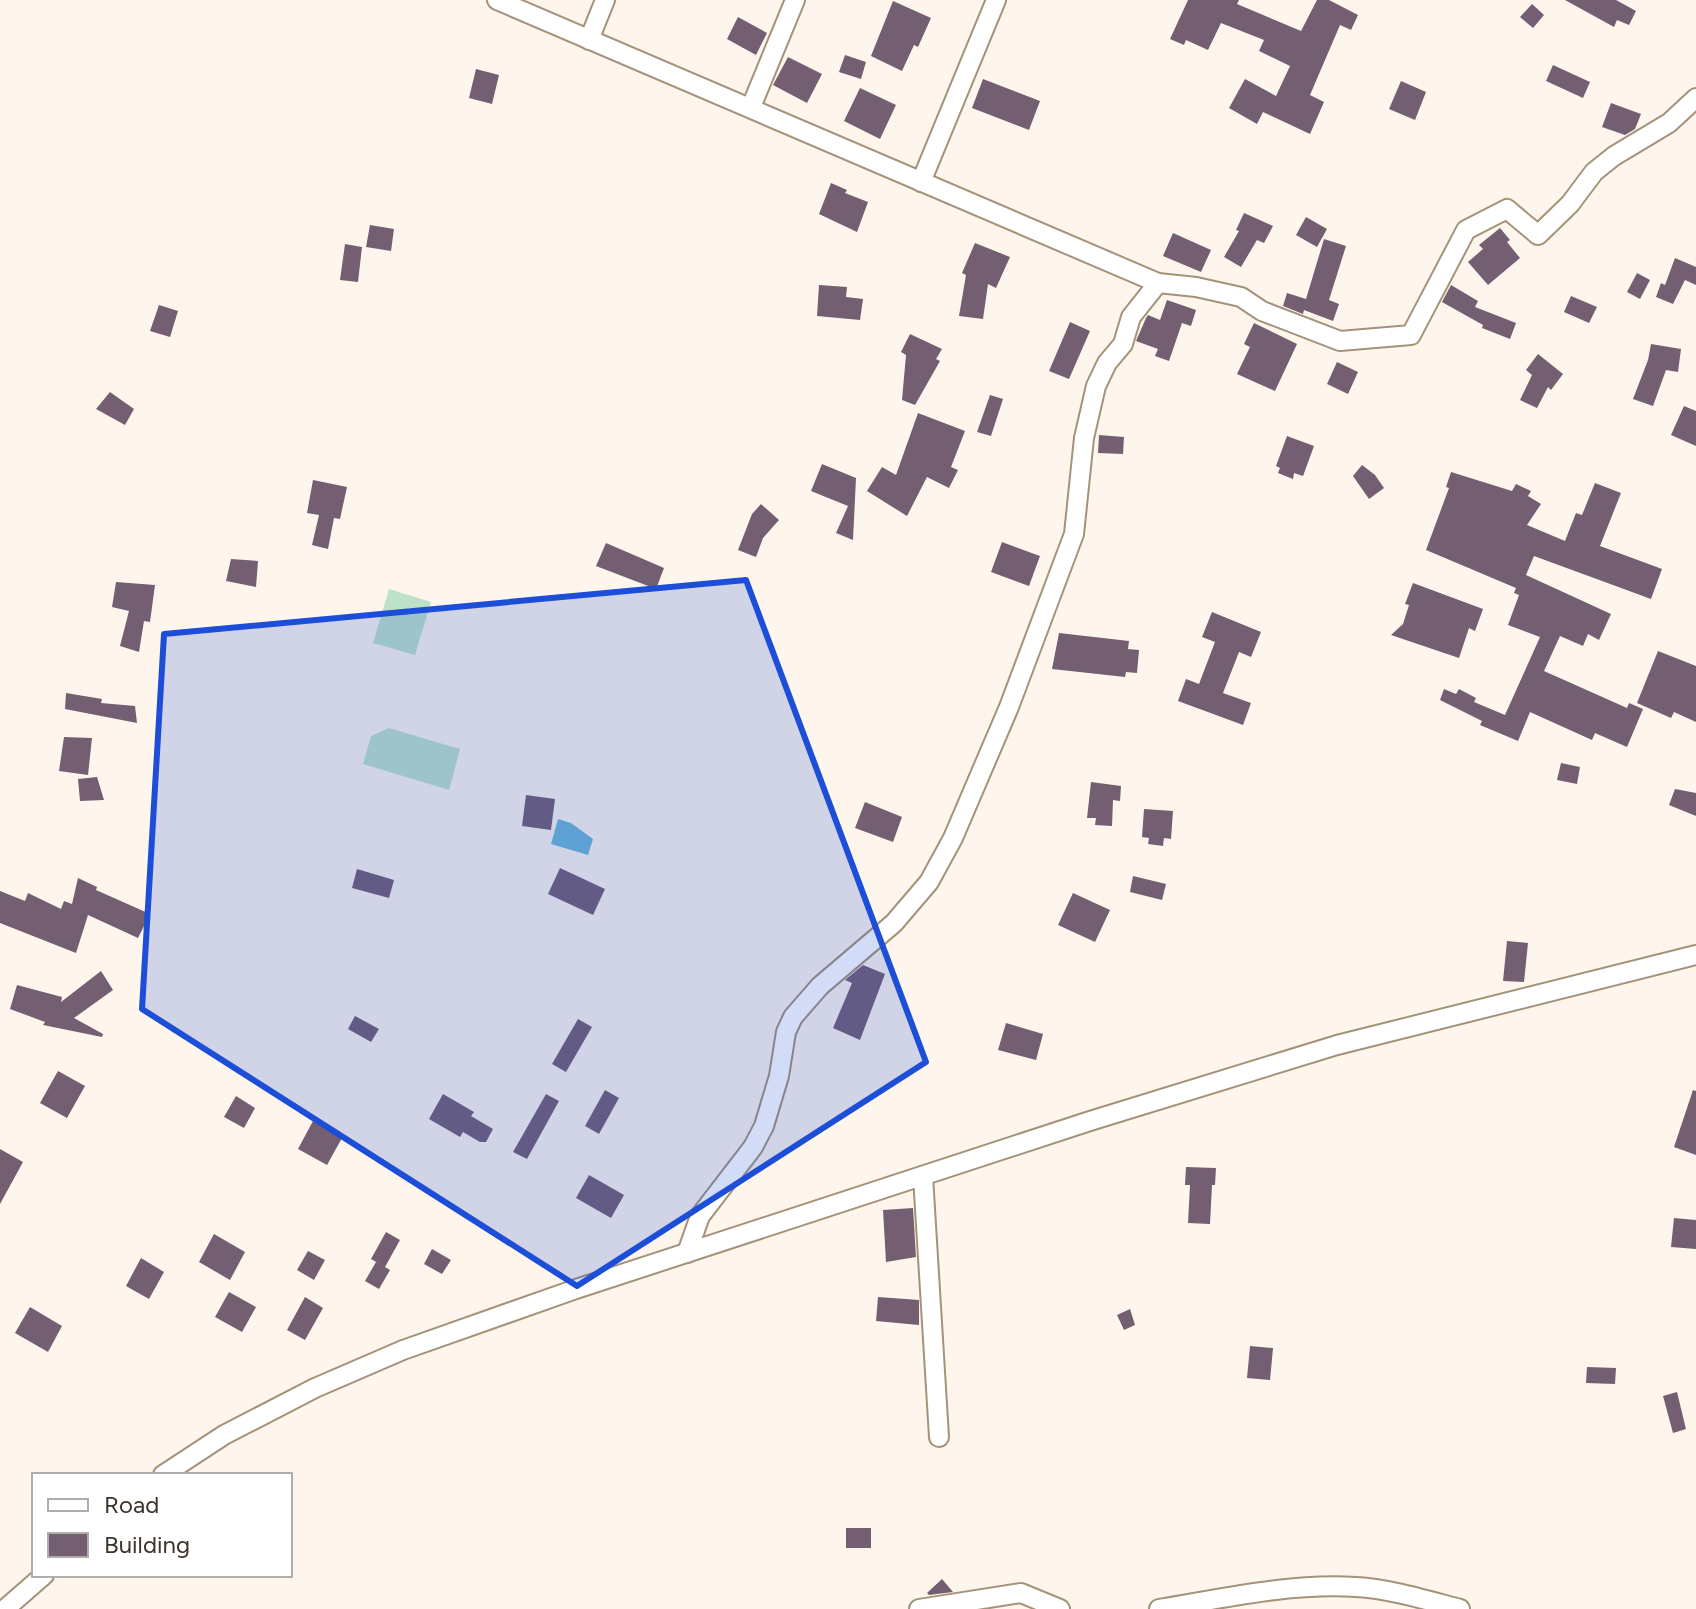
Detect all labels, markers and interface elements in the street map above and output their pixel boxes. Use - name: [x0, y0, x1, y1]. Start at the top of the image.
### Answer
- legend: [32, 1473, 292, 1577]
- text: Road: [104, 1490, 159, 1519]
- text: Building: [104, 1530, 190, 1559]

